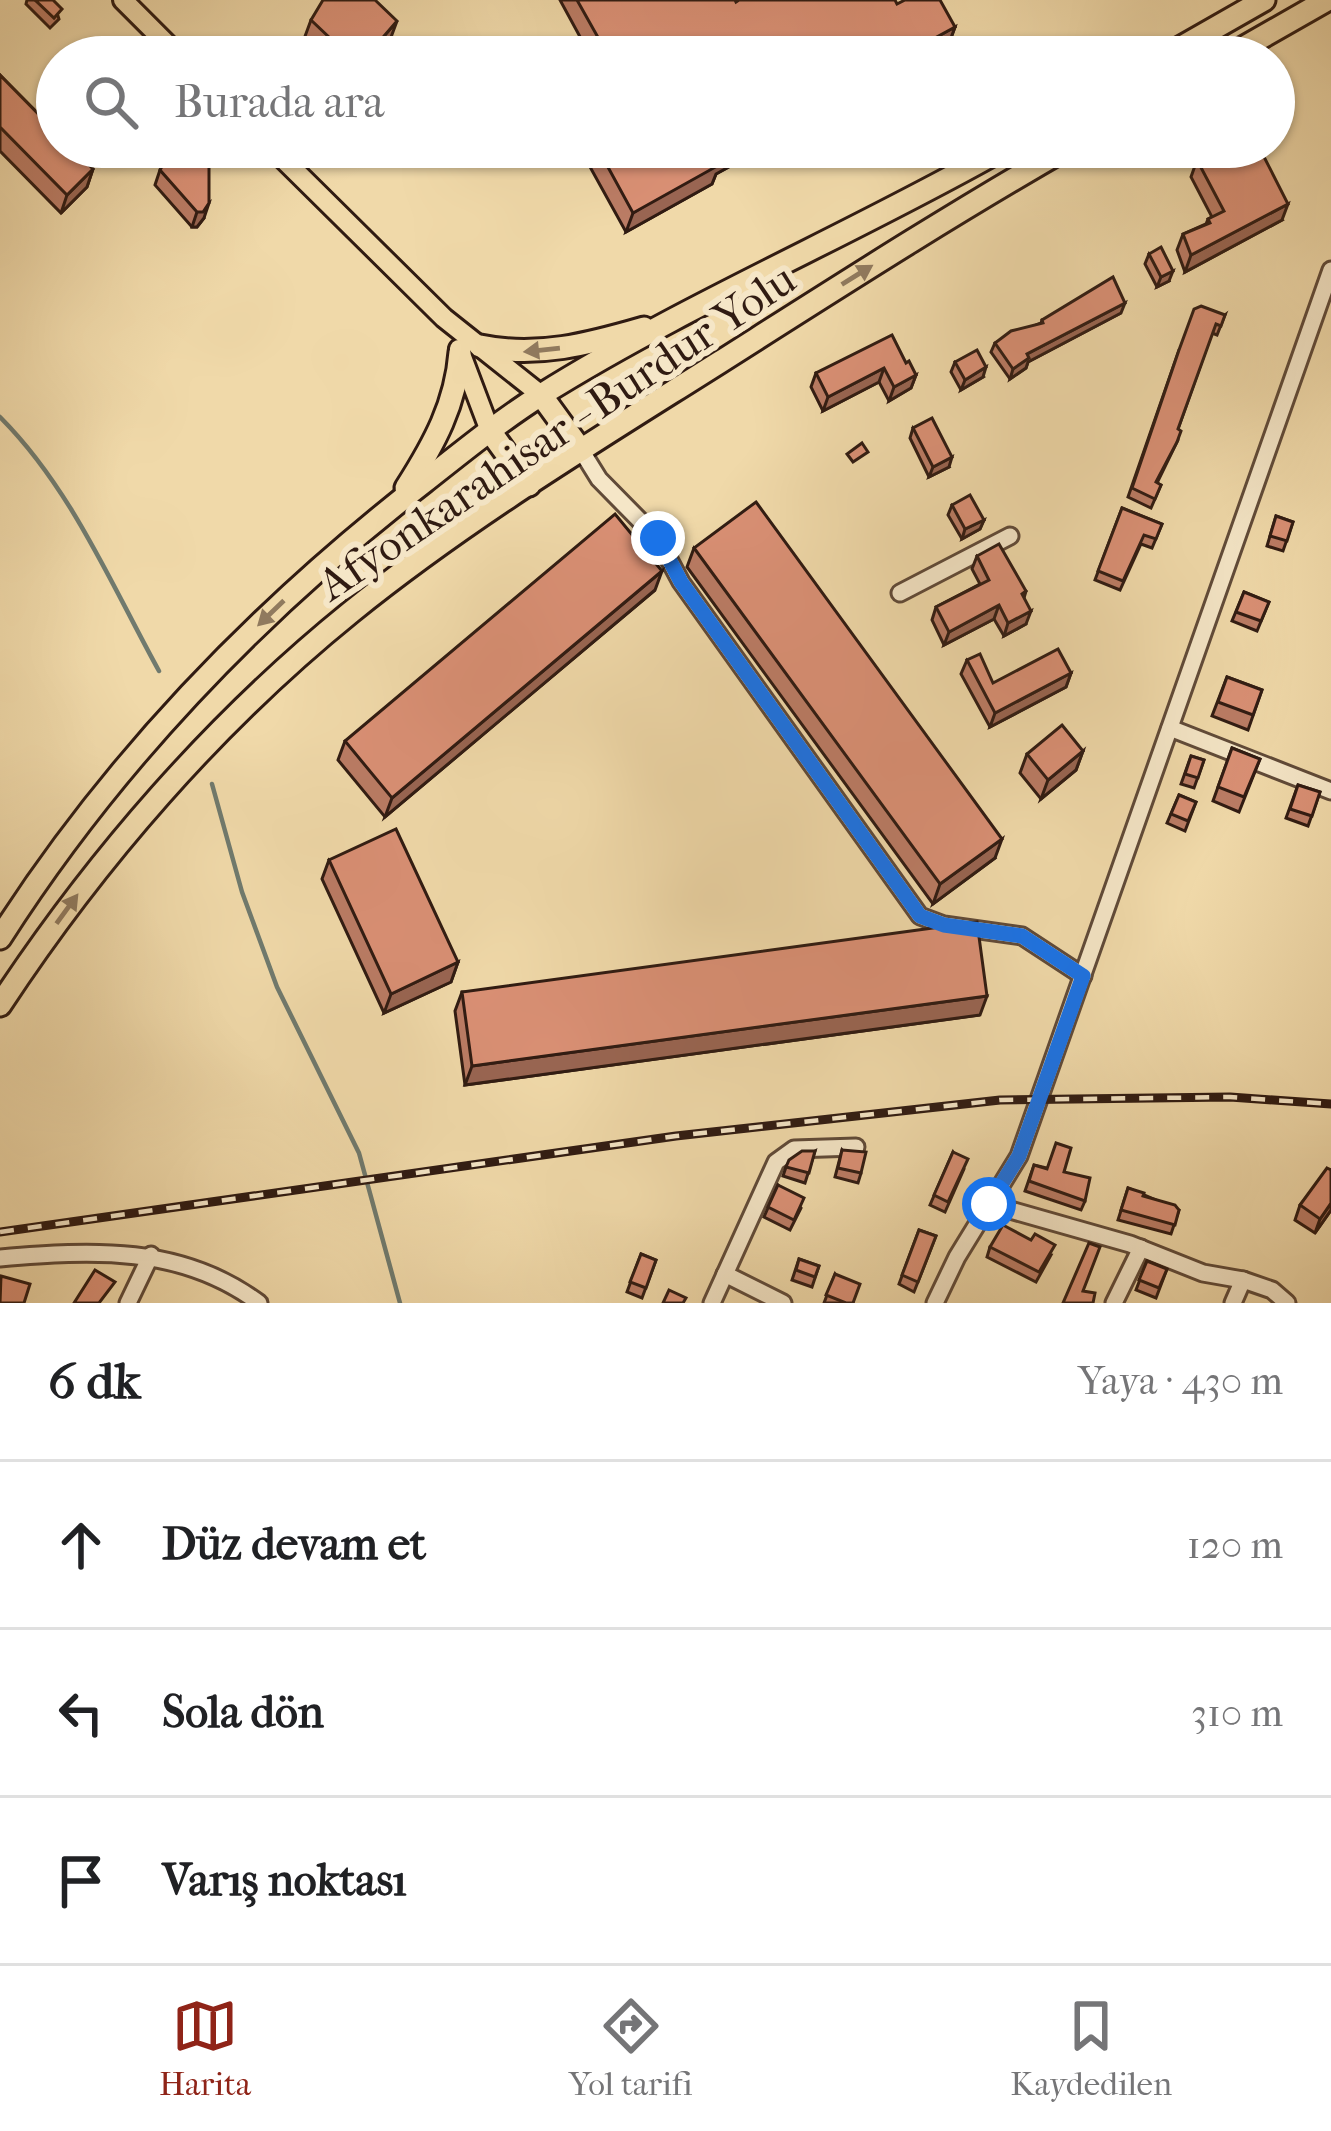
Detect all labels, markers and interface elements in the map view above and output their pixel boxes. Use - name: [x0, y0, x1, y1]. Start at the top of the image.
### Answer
- search box: [36, 36, 1295, 168]
- icon: search: [78, 69, 144, 135]
- text: Burada ara: [174, 76, 384, 129]
- street label: Afyonkarahisar - Burdur Yolu: [307, 253, 806, 613]
- one-way arrow: [841, 265, 874, 287]
- one-way arrow: [523, 341, 560, 360]
- route end: [631, 511, 685, 565]
- one-way arrow: [257, 598, 286, 626]
- one-way arrow: [55, 893, 79, 925]
- route start: [962, 1177, 1016, 1231]
- text: 6 dk: [48, 1351, 141, 1411]
- text: Yaya · 430 m: [1078, 1358, 1283, 1404]
- icon: ahead: [48, 1512, 114, 1578]
- text: Düz devam et: [162, 1518, 426, 1571]
- text: 120 m: [1187, 1522, 1283, 1568]
- icon: left: [48, 1680, 114, 1746]
- text: Sola dön: [162, 1686, 324, 1739]
- text: 310 m: [1191, 1690, 1283, 1736]
- icon: arrive: [48, 1848, 114, 1914]
- text: Varış noktası: [162, 1854, 406, 1907]
- tab: Harita: [159, 1993, 251, 2104]
- tab: Yol tarifi: [569, 1993, 692, 2104]
- tab: Kaydedilen: [1010, 1993, 1172, 2104]

